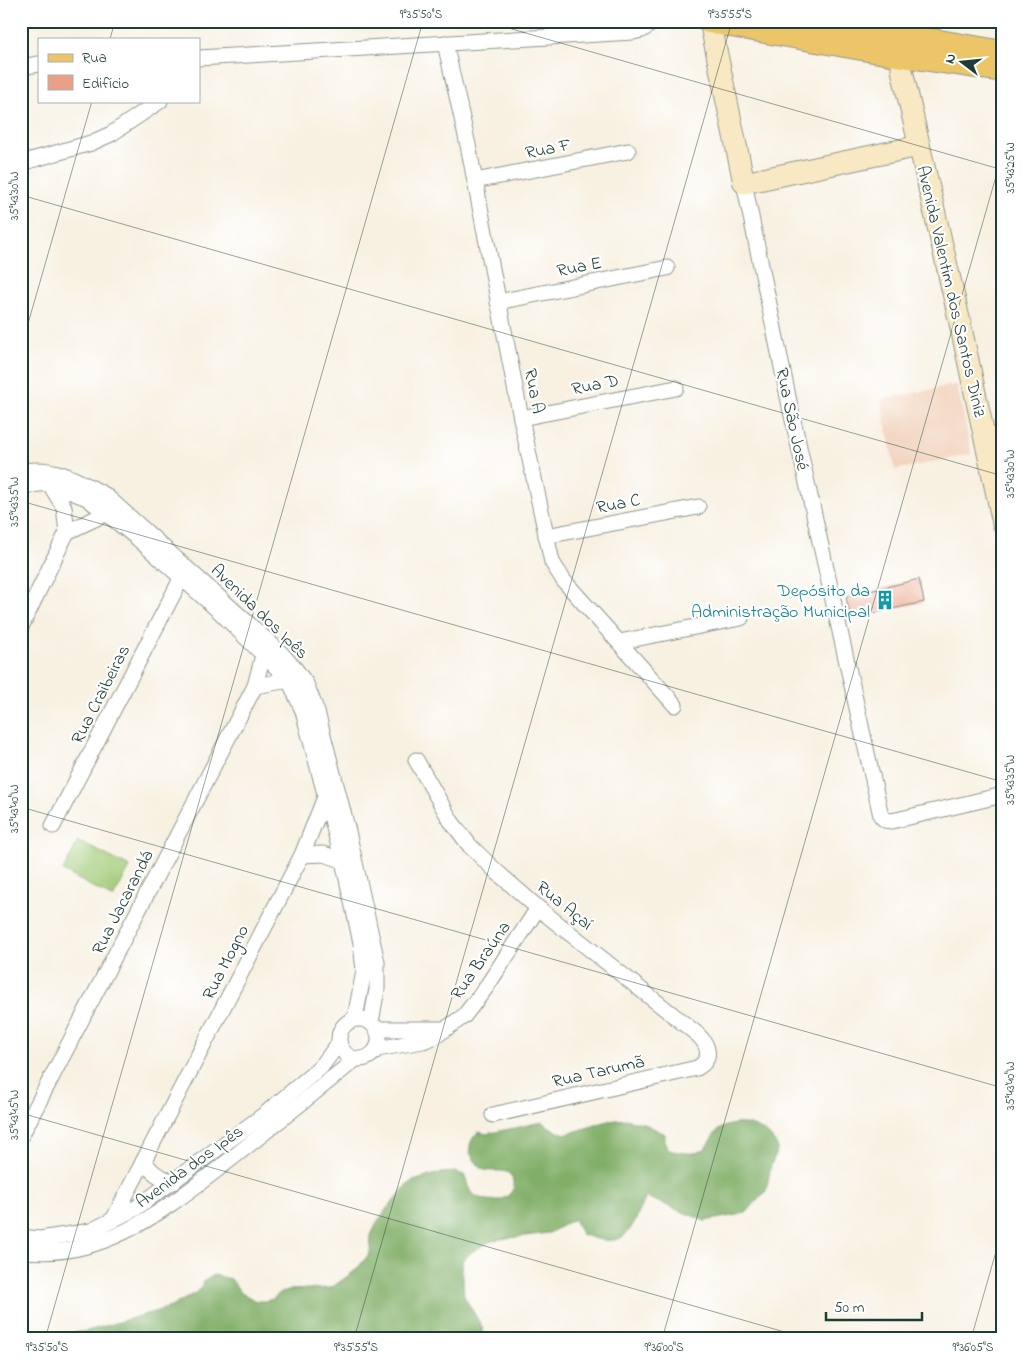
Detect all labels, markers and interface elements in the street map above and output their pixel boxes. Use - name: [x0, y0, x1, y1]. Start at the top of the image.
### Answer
- text: 9°35'50"S: [400, 6, 443, 24]
- text: 9°35'55"S: [708, 6, 752, 24]
- legend: [38, 38, 200, 102]
- north arrow: [936, 38, 986, 88]
- text: Rua: [82, 47, 107, 69]
- text: N: [940, 51, 962, 66]
- text: Edifício: [82, 73, 129, 95]
- street label: Rua F: [523, 133, 574, 167]
- text: 35°43'25"W: [1002, 142, 1020, 194]
- street label: Avenida Valentim dos Santos Diniz: [908, 163, 992, 420]
- text: 35°43'30"W: [6, 172, 24, 220]
- street label: Rua E: [555, 251, 604, 285]
- street label: Rua São José: [767, 366, 815, 474]
- street label: Rua A: [516, 367, 550, 416]
- street label: Rua D: [570, 369, 621, 403]
- text: 35°43'30"W: [1002, 450, 1020, 498]
- text: 35°43'35"W: [6, 477, 24, 527]
- street label: Rua C: [594, 488, 643, 522]
- street label: Avenida dos Ipês: [204, 559, 313, 666]
- place label: Depósito da Administração Municipal: [691, 579, 870, 626]
- building icon: Depósito da Administração Municipal: [874, 589, 896, 611]
- street label: Rua Craibeiras: [66, 641, 138, 749]
- text: 35°43'35"W: [1002, 755, 1020, 805]
- text: 35°43'40"W: [6, 785, 24, 833]
- street label: Rua Jacarandá: [86, 846, 161, 960]
- street label: Rua Açaí: [530, 876, 598, 938]
- street label: Rua Braúna: [445, 917, 518, 1006]
- street label: Rua Mogno: [197, 921, 258, 1005]
- street label: Rua Tarumã: [550, 1050, 647, 1096]
- text: 35°43'40"W: [1002, 1062, 1020, 1110]
- text: 35°43'45"W: [6, 1090, 24, 1140]
- street label: Avenida dos Ipês: [131, 1120, 249, 1216]
- scale bar: [826, 1290, 923, 1322]
- text: 50 m: [834, 1297, 865, 1319]
- text: 9°35'50"S: [26, 1339, 69, 1357]
- text: 9°35'55"S: [334, 1339, 378, 1357]
- text: 9°36'00"S: [644, 1339, 684, 1357]
- text: 9°36'05"S: [953, 1339, 994, 1357]

